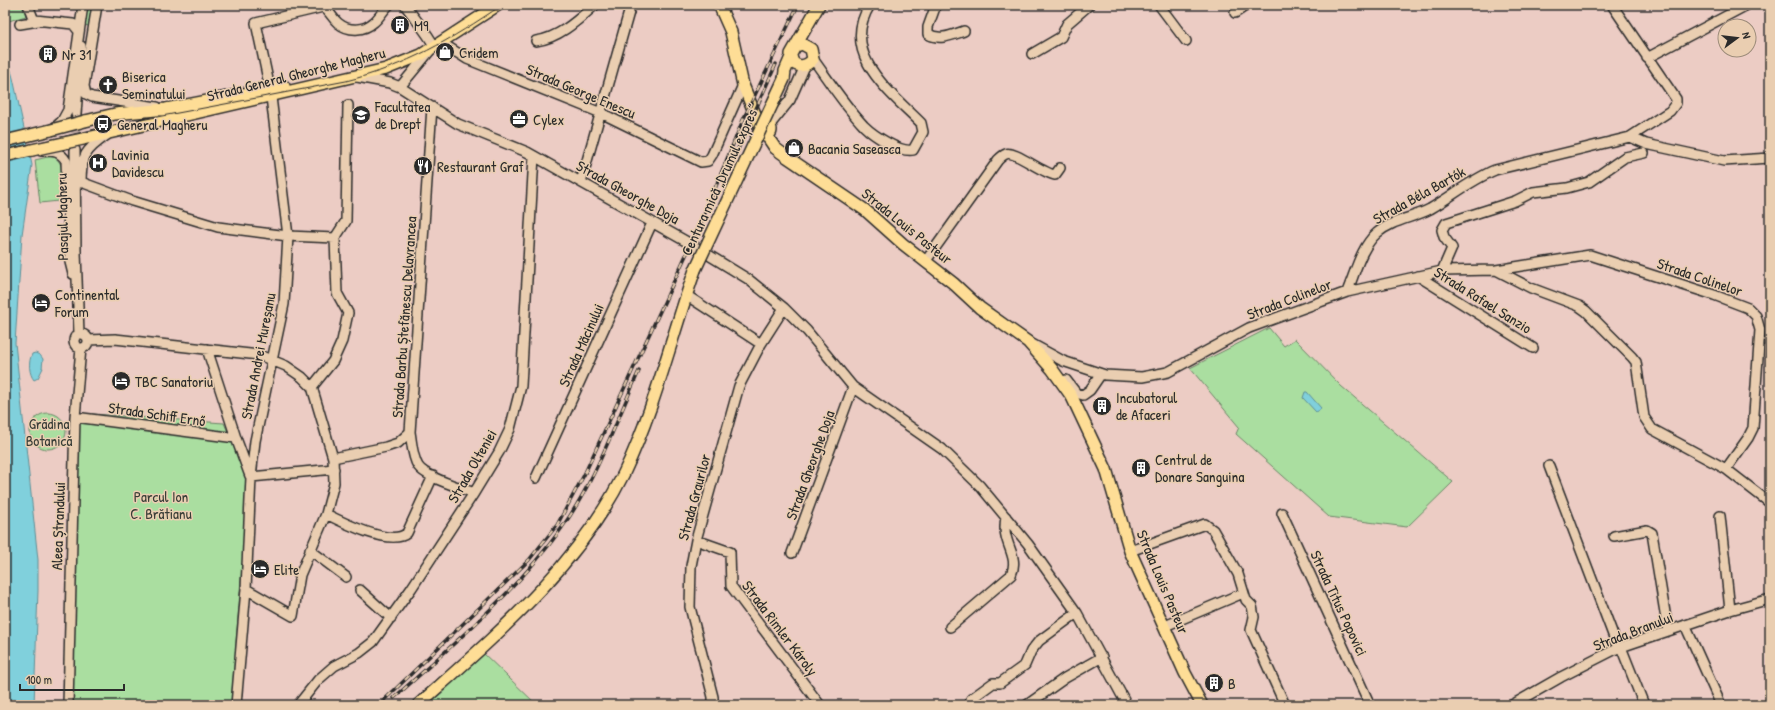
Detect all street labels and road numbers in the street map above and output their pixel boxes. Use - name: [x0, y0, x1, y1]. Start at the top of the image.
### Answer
- street label: Strada General Gheorghe Magheru: [205, 42, 387, 106]
- street label: Strada George Enescu: [523, 58, 639, 124]
- street label: Centura mică „Drumul expres”: [676, 101, 764, 259]
- street label: Strada Gheorghe Doja: [573, 155, 684, 229]
- street label: Strada Béla Bartók: [1369, 161, 1469, 229]
- street label: Pasajul Magheru: [51, 173, 73, 261]
- street label: Strada Louis Pasteur: [857, 183, 957, 269]
- street label: Strada Barbu Ștefănescu Delavrancea: [386, 215, 422, 418]
- street label: Strada Colinelor: [1654, 253, 1746, 301]
- street label: Strada Rafael Sanzio: [1430, 262, 1536, 338]
- street label: Strada Colinelor: [1244, 273, 1335, 325]
- street label: Strada Andrei Mureșanu: [235, 291, 281, 421]
- street label: Strada Măcinului: [553, 300, 609, 390]
- street label: Strada Schiff Ernő: [107, 397, 207, 431]
- street label: Strada Gheorghe Doja: [780, 407, 840, 523]
- street label: Strada Olteniei: [442, 425, 502, 507]
- street label: Strada Graurilor: [672, 451, 716, 543]
- street label: Aleea Ștrandului: [46, 482, 70, 570]
- street label: Strada Louis Pasteur: [1132, 527, 1194, 637]
- street label: Strada Titus Popovici: [1305, 547, 1373, 659]
- street label: Strada Rimler Károly: [737, 576, 823, 680]
- street label: Strada Branului: [1590, 606, 1676, 656]

